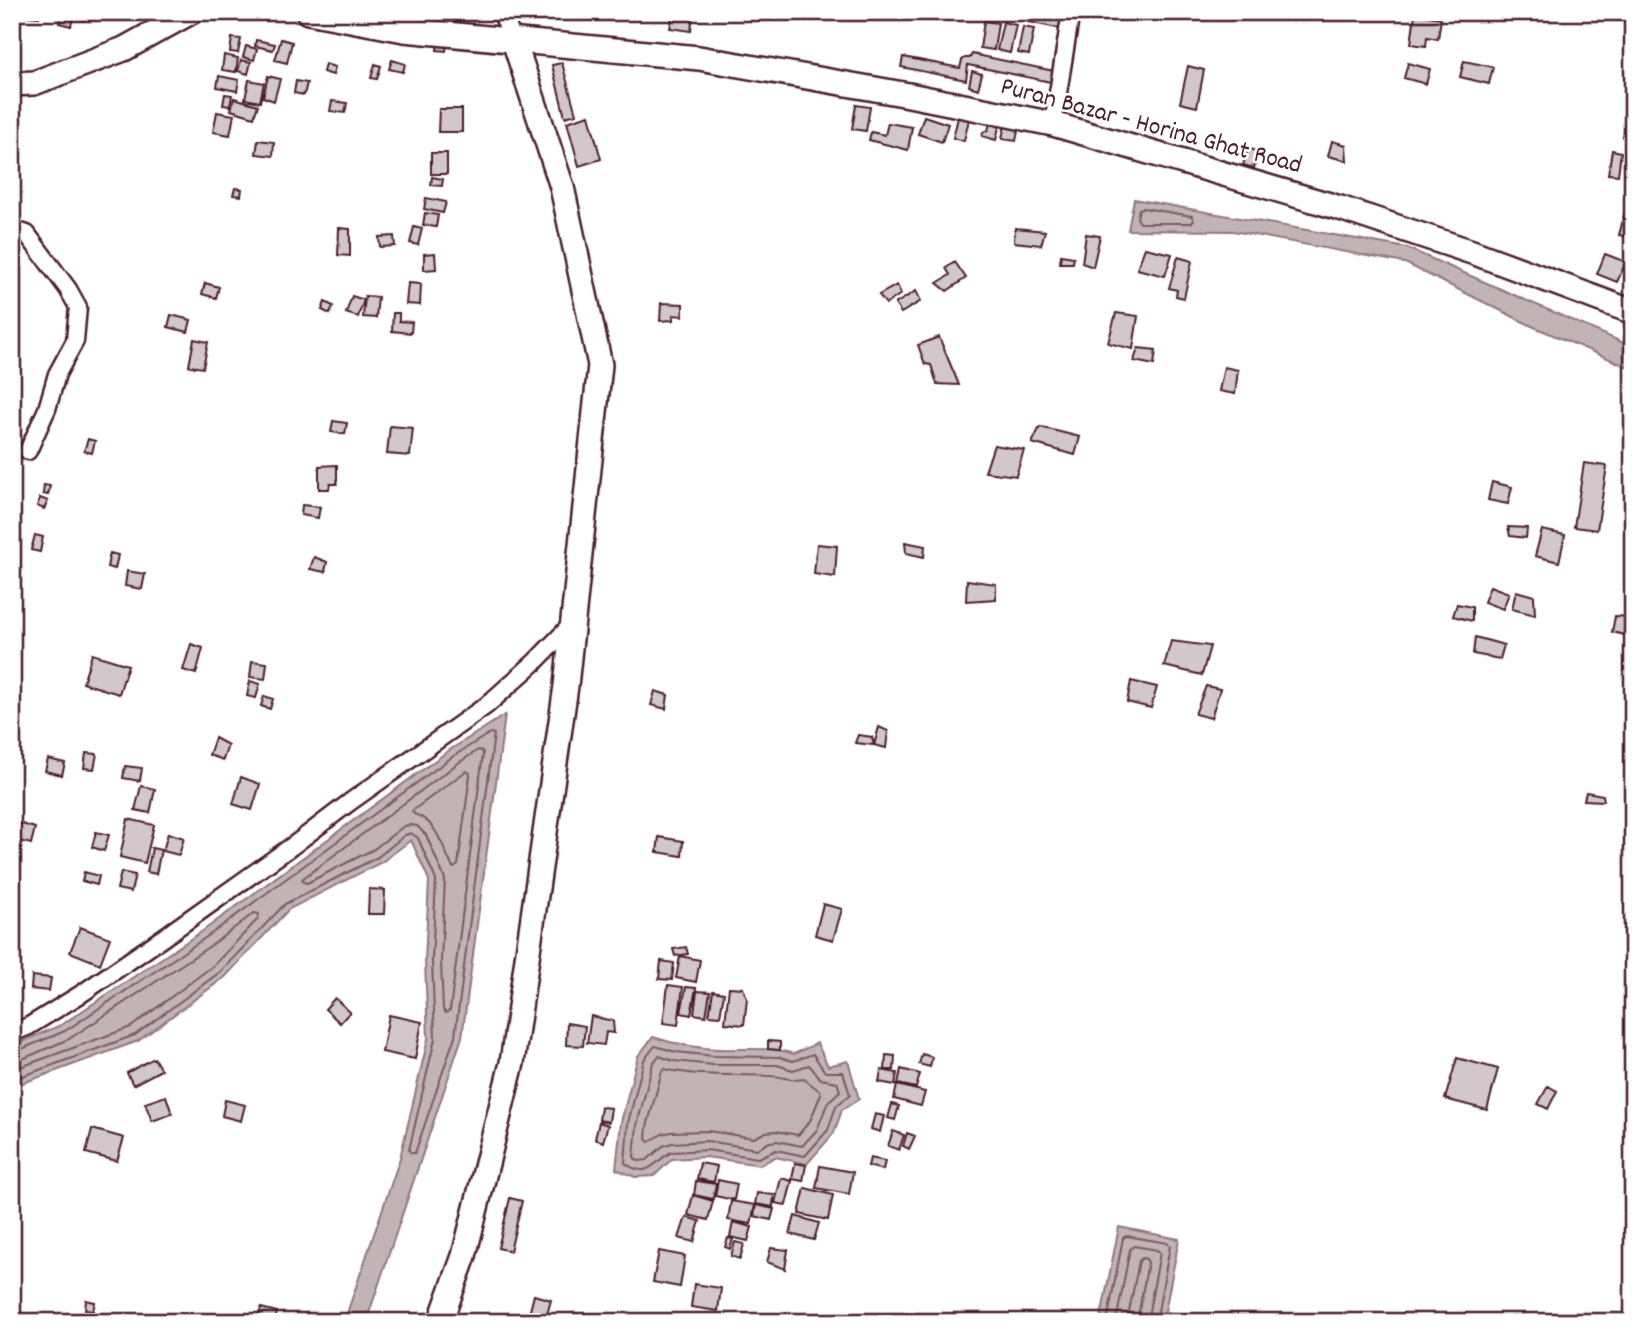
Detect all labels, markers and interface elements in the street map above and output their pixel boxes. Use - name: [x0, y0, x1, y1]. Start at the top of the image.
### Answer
- street label: Puran Bazar - Horina Ghat Road: [996, 69, 1306, 185]

